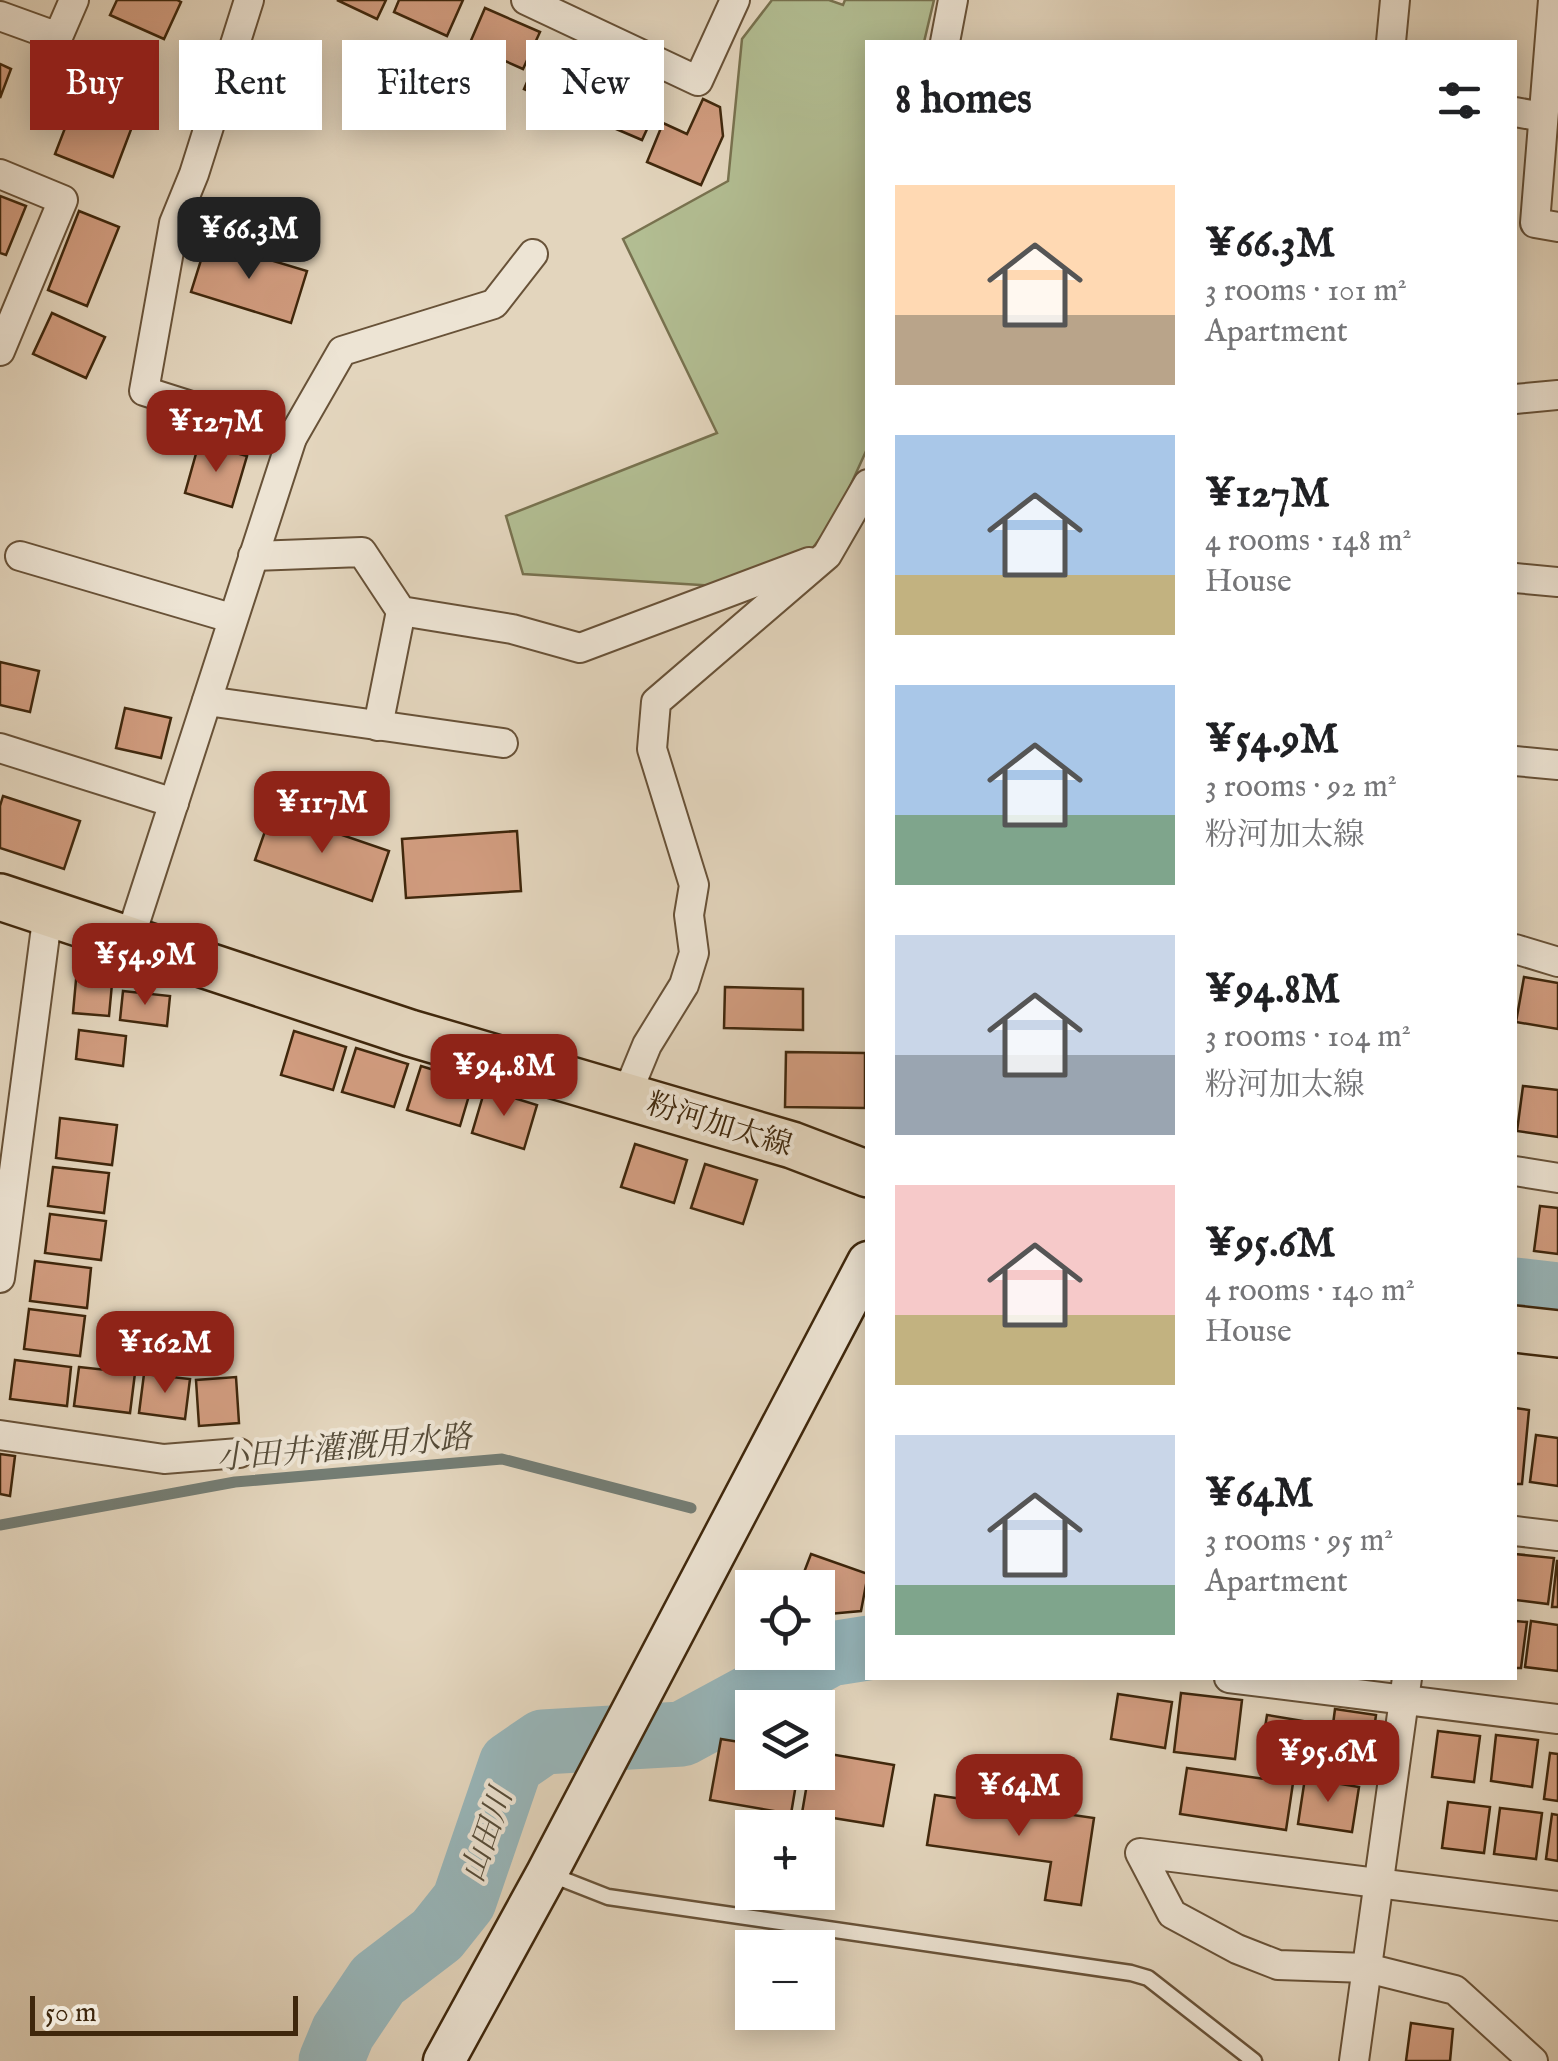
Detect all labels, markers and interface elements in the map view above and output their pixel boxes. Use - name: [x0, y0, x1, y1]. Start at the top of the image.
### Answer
- chip: Buy: [30, 40, 159, 130]
- chip: Rent: [179, 40, 322, 130]
- chip: Filters: [342, 40, 506, 130]
- chip: New: [526, 40, 664, 130]
- icon: filters: [1432, 73, 1487, 128]
- text: 8 homes: [895, 74, 1032, 127]
- pin: ¥66.3M: [168, 197, 330, 282]
- text: ¥66.3M: [199, 209, 299, 250]
- text: ¥66.3M: [1205, 218, 1335, 271]
- icon: home: [975, 225, 1095, 345]
- text: 3 rooms · 101 m²: [1205, 271, 1407, 312]
- text: Apartment: [1205, 312, 1348, 353]
- pin: ¥127M: [146, 390, 286, 475]
- text: ¥127M: [169, 402, 263, 443]
- text: ¥127M: [1205, 468, 1330, 521]
- icon: home: [975, 475, 1095, 595]
- text: 4 rooms · 148 m²: [1205, 521, 1412, 562]
- text: House: [1205, 562, 1292, 603]
- text: ¥54.9M: [1205, 714, 1339, 767]
- icon: home: [975, 725, 1095, 845]
- text: 3 rooms · 92 m²: [1205, 767, 1397, 808]
- pin: ¥117M: [252, 771, 392, 856]
- text: ¥117M: [276, 783, 368, 824]
- text: 粉河加太線: [1205, 816, 1365, 857]
- pin: ¥54.9M: [64, 923, 226, 1008]
- text: ¥54.9M: [94, 935, 196, 976]
- text: ¥94.8M: [1205, 964, 1340, 1017]
- icon: home: [975, 975, 1095, 1095]
- text: 3 rooms · 104 m²: [1205, 1017, 1411, 1058]
- pin: ¥94.8M: [423, 1034, 585, 1119]
- text: ¥94.8M: [453, 1046, 556, 1087]
- text: 粉河加太線: [1205, 1066, 1365, 1107]
- street label: 粉河加太線: [642, 1086, 797, 1166]
- text: ¥95.6M: [1205, 1218, 1335, 1271]
- icon: home: [975, 1225, 1095, 1345]
- text: 4 rooms · 140 m²: [1205, 1271, 1415, 1312]
- pin: ¥162M: [95, 1311, 235, 1396]
- text: House: [1205, 1312, 1292, 1353]
- text: ¥162M: [118, 1323, 212, 1364]
- water label: 小田井灌漑用水路: [215, 1418, 476, 1481]
- text: ¥64M: [1205, 1468, 1313, 1521]
- icon: home: [975, 1475, 1095, 1595]
- text: 3 rooms · 95 m²: [1205, 1521, 1393, 1562]
- text: Apartment: [1205, 1562, 1348, 1603]
- map controls: [735, 1570, 835, 2030]
- button: locate: [735, 1570, 835, 1670]
- button: layers: [735, 1690, 835, 1790]
- pin: ¥95.6M: [1247, 1720, 1409, 1805]
- text: ¥95.6M: [1278, 1732, 1378, 1773]
- pin: ¥64M: [960, 1754, 1078, 1839]
- text: ¥64M: [978, 1766, 1060, 1807]
- water label: 山田川: [453, 1781, 524, 1888]
- button: +: [735, 1810, 835, 1910]
- button: −: [735, 1930, 835, 2030]
- scale bar: [30, 1991, 298, 2036]
- text: 50 m: [45, 1996, 97, 2031]

